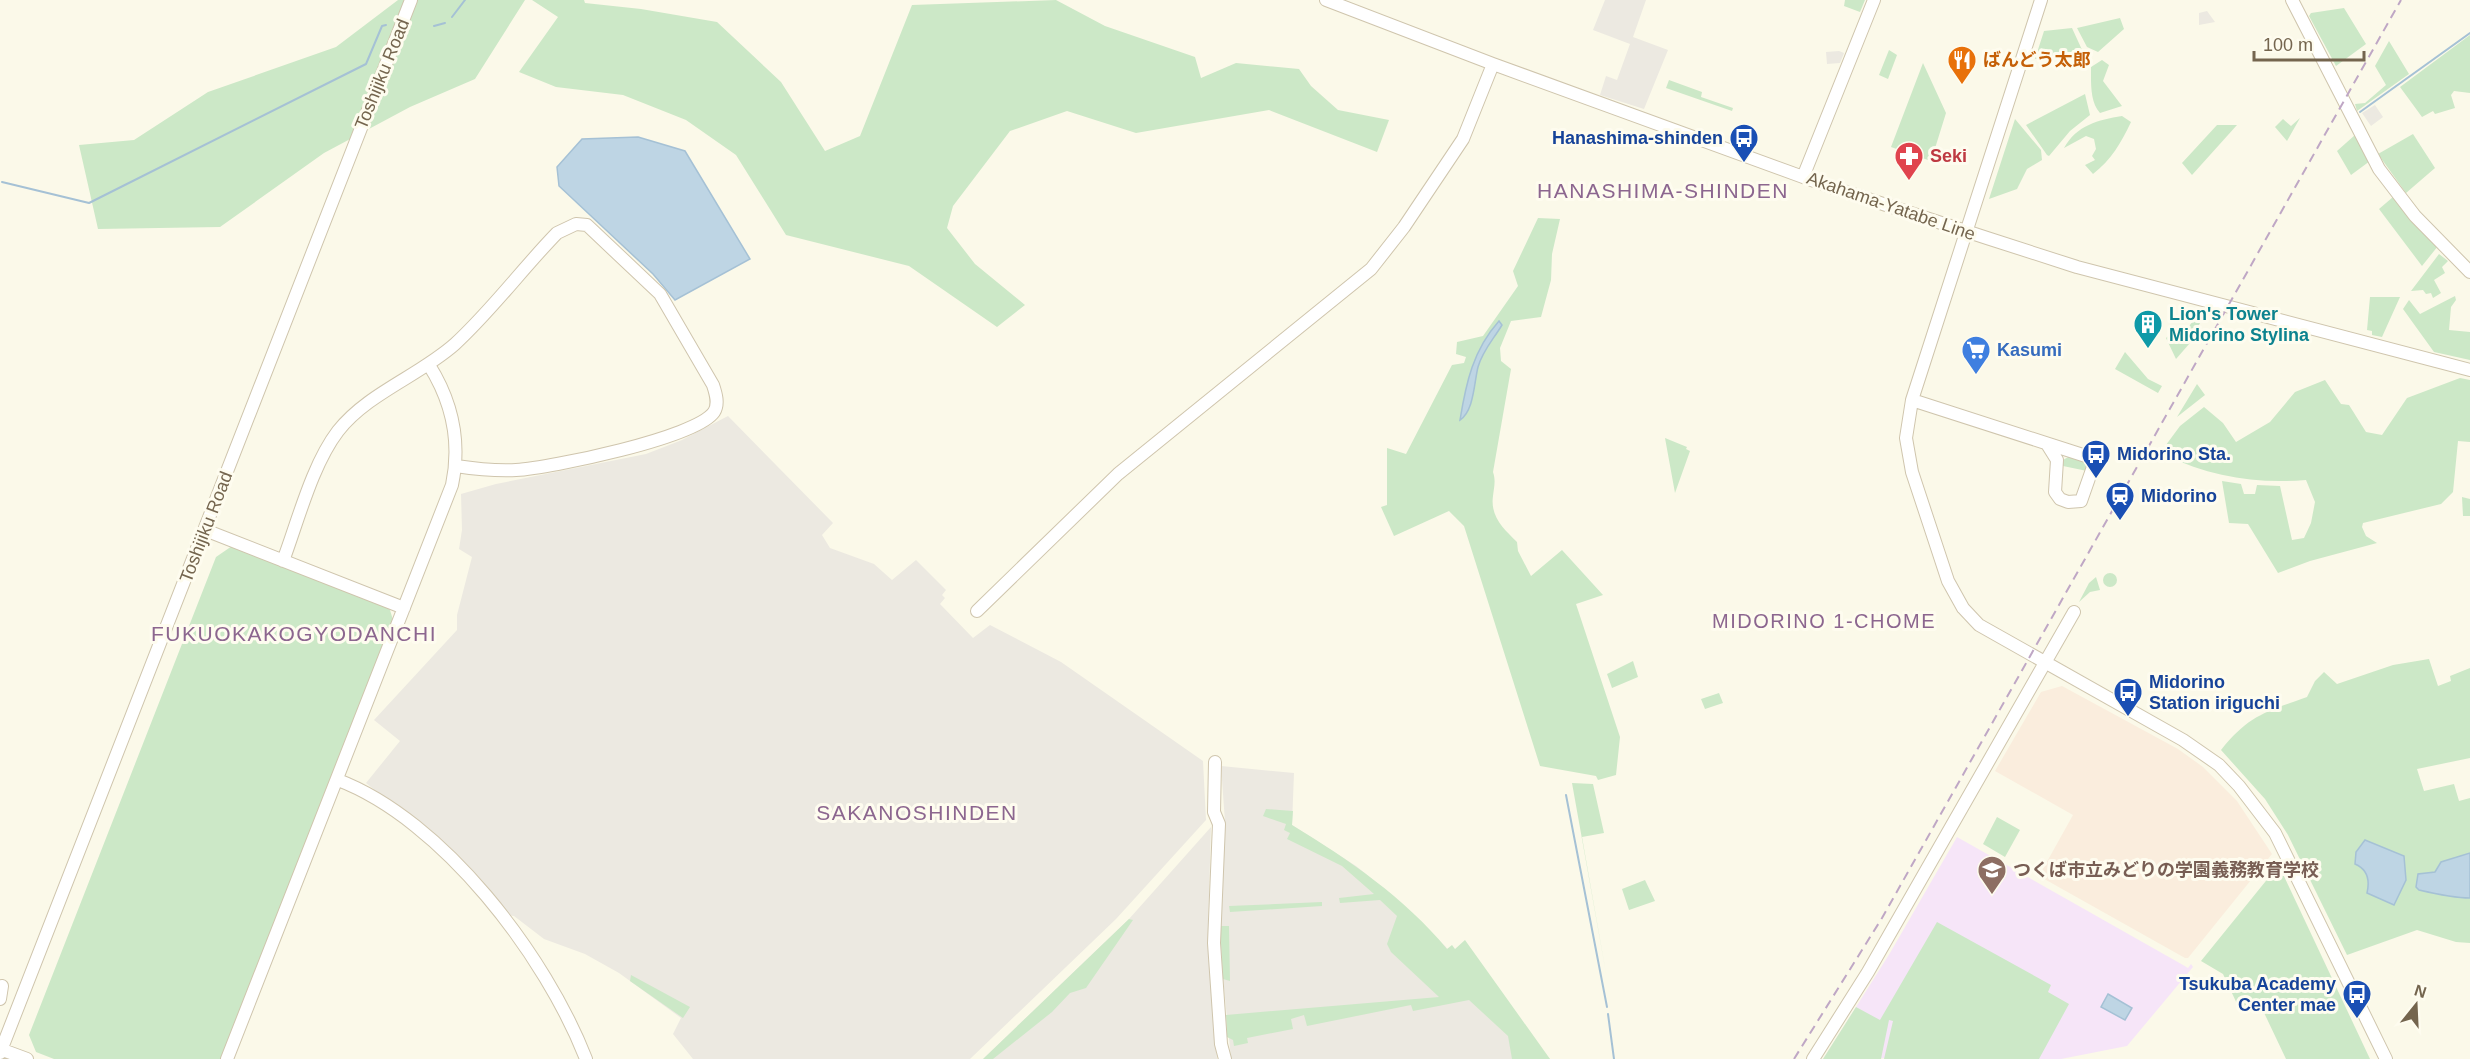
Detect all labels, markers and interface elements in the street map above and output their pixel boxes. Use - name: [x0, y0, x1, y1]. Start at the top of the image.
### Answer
- street label: Toshijiku Road: [351, 16, 413, 132]
- scale bar: [2254, 24, 2364, 62]
- text: 100 m: [2263, 35, 2313, 55]
- restaurant icon: ばんどう太郎: [1946, 44, 1978, 86]
- place label: ばんどう太郎: [1983, 50, 2090, 70]
- bus stop icon: Hanashima-shinden: [1728, 122, 1760, 164]
- place label: Hanashima-shinden: [1552, 128, 1723, 148]
- pharmacy icon: Seki: [1893, 140, 1925, 182]
- place label: Seki: [1930, 146, 1967, 166]
- street label: Akahama-Yatabe Line: [1804, 168, 1978, 244]
- district label: HANASHIMA-SHINDEN: [1537, 179, 1789, 202]
- place label: Lion's Tower Midorino Stylina: [2169, 304, 2310, 345]
- building icon: Lion's Tower Midorino Stylina: [2132, 308, 2164, 350]
- supermarket icon: Kasumi: [1960, 334, 1992, 376]
- place label: Kasumi: [1997, 340, 2062, 360]
- bus stop icon: Midorino Sta.: [2080, 438, 2112, 480]
- place label: Midorino Sta.: [2117, 444, 2231, 464]
- street label: Toshijiku Road: [176, 469, 236, 585]
- station icon: Midorino: [2104, 480, 2136, 522]
- place label: Midorino: [2141, 486, 2217, 506]
- district label: MIDORINO 1-CHOME: [1712, 610, 1936, 632]
- district label: FUKUOKAKOGYODANCHI: [151, 622, 437, 645]
- place label: Midorino Station iriguchi: [2149, 672, 2280, 713]
- bus stop icon: Midorino Station iriguchi: [2112, 676, 2144, 718]
- district label: SAKANOSHINDEN: [816, 801, 1018, 824]
- school or university icon: つくば市立みどりの学園義務教育学校: [1976, 854, 2008, 896]
- place label: つくば市立みどりの学園義務教育学校: [2013, 860, 2319, 880]
- place label: Tsukuba Academy Center mae: [2179, 974, 2336, 1015]
- north arrow: [2386, 975, 2446, 1035]
- bus stop icon: Tsukuba Academy Center mae: [2341, 978, 2373, 1020]
- text: N: [2412, 981, 2429, 1001]

